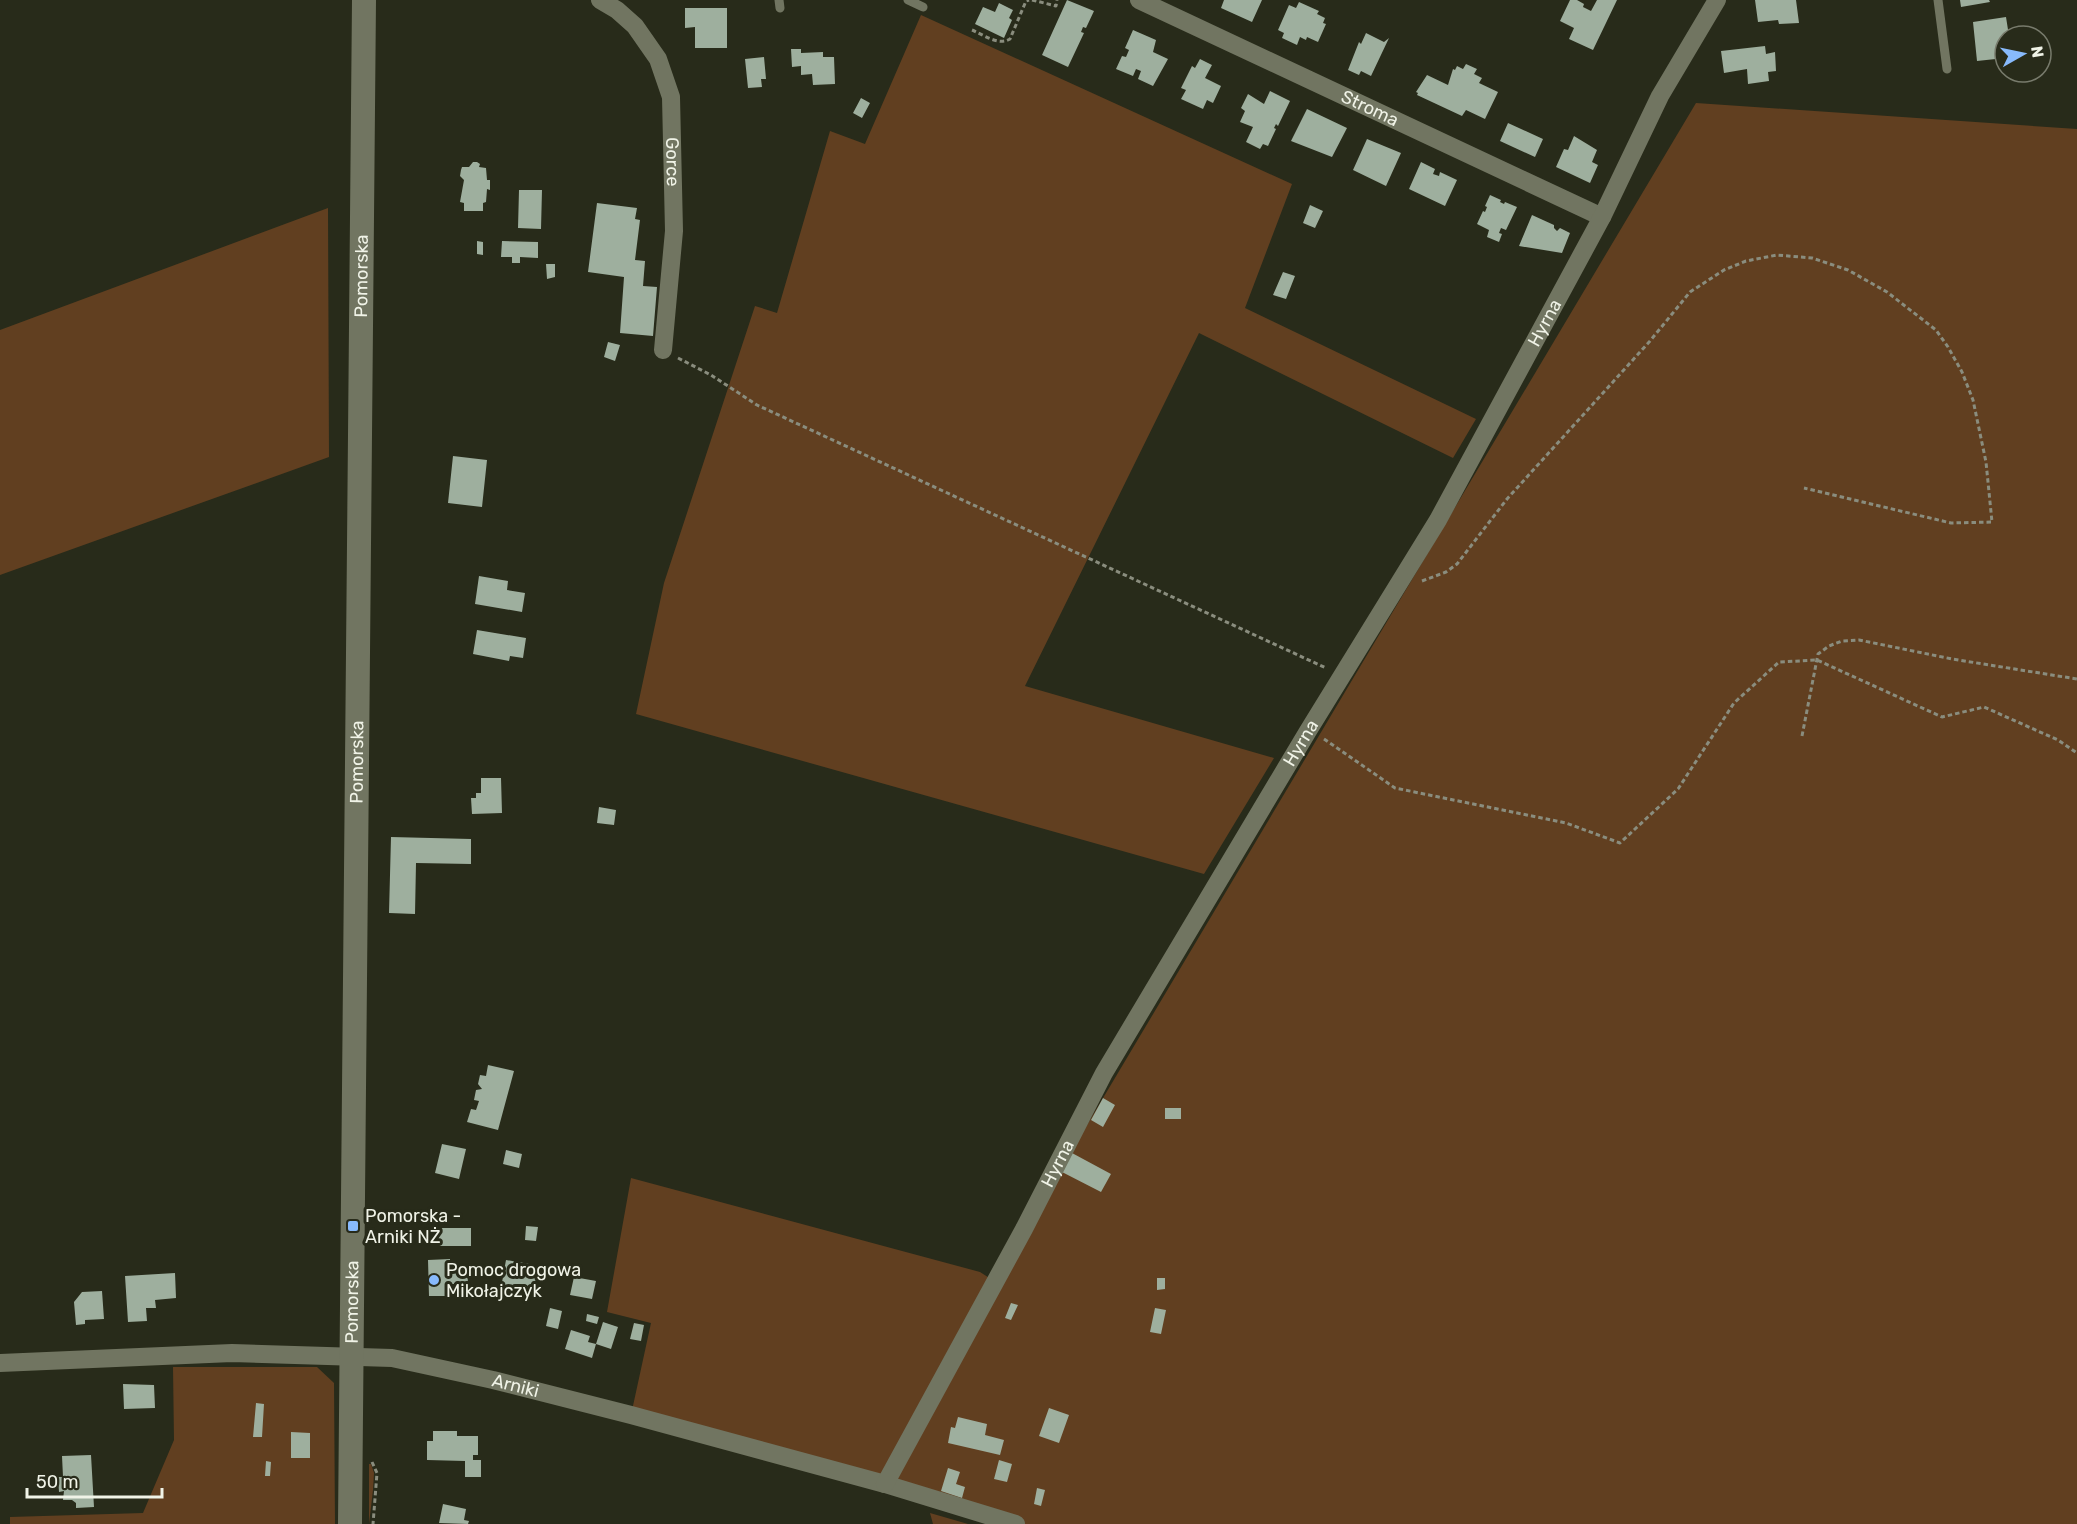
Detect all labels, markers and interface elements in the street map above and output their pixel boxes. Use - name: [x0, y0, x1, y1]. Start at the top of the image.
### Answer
- north arrow: [1993, 24, 2053, 84]
- text: N: [2027, 45, 2048, 59]
- street label: Stroma: [1338, 85, 1402, 131]
- street label: Gorce: [661, 137, 684, 187]
- street label: Pomorska: [350, 234, 373, 318]
- street label: Hyrna: [1523, 295, 1566, 350]
- street label: Hyrna: [1278, 716, 1323, 770]
- street label: Pomorska: [346, 720, 368, 804]
- street label: Hyrna: [1036, 1136, 1079, 1191]
- place label: Pomorska - Arniki NŻ: [365, 1205, 461, 1248]
- marker: Pomorska - Arniki NŻ: [346, 1219, 360, 1233]
- place label: Pomoc drogowa Mikołajczyk: [446, 1259, 581, 1302]
- street label: Pomorska: [341, 1260, 363, 1344]
- marker: Pomoc drogowa Mikołajczyk: [427, 1273, 441, 1287]
- street label: Arniki: [490, 1369, 542, 1402]
- scale bar: [27, 1461, 162, 1499]
- text: 50 m: [36, 1471, 79, 1493]

